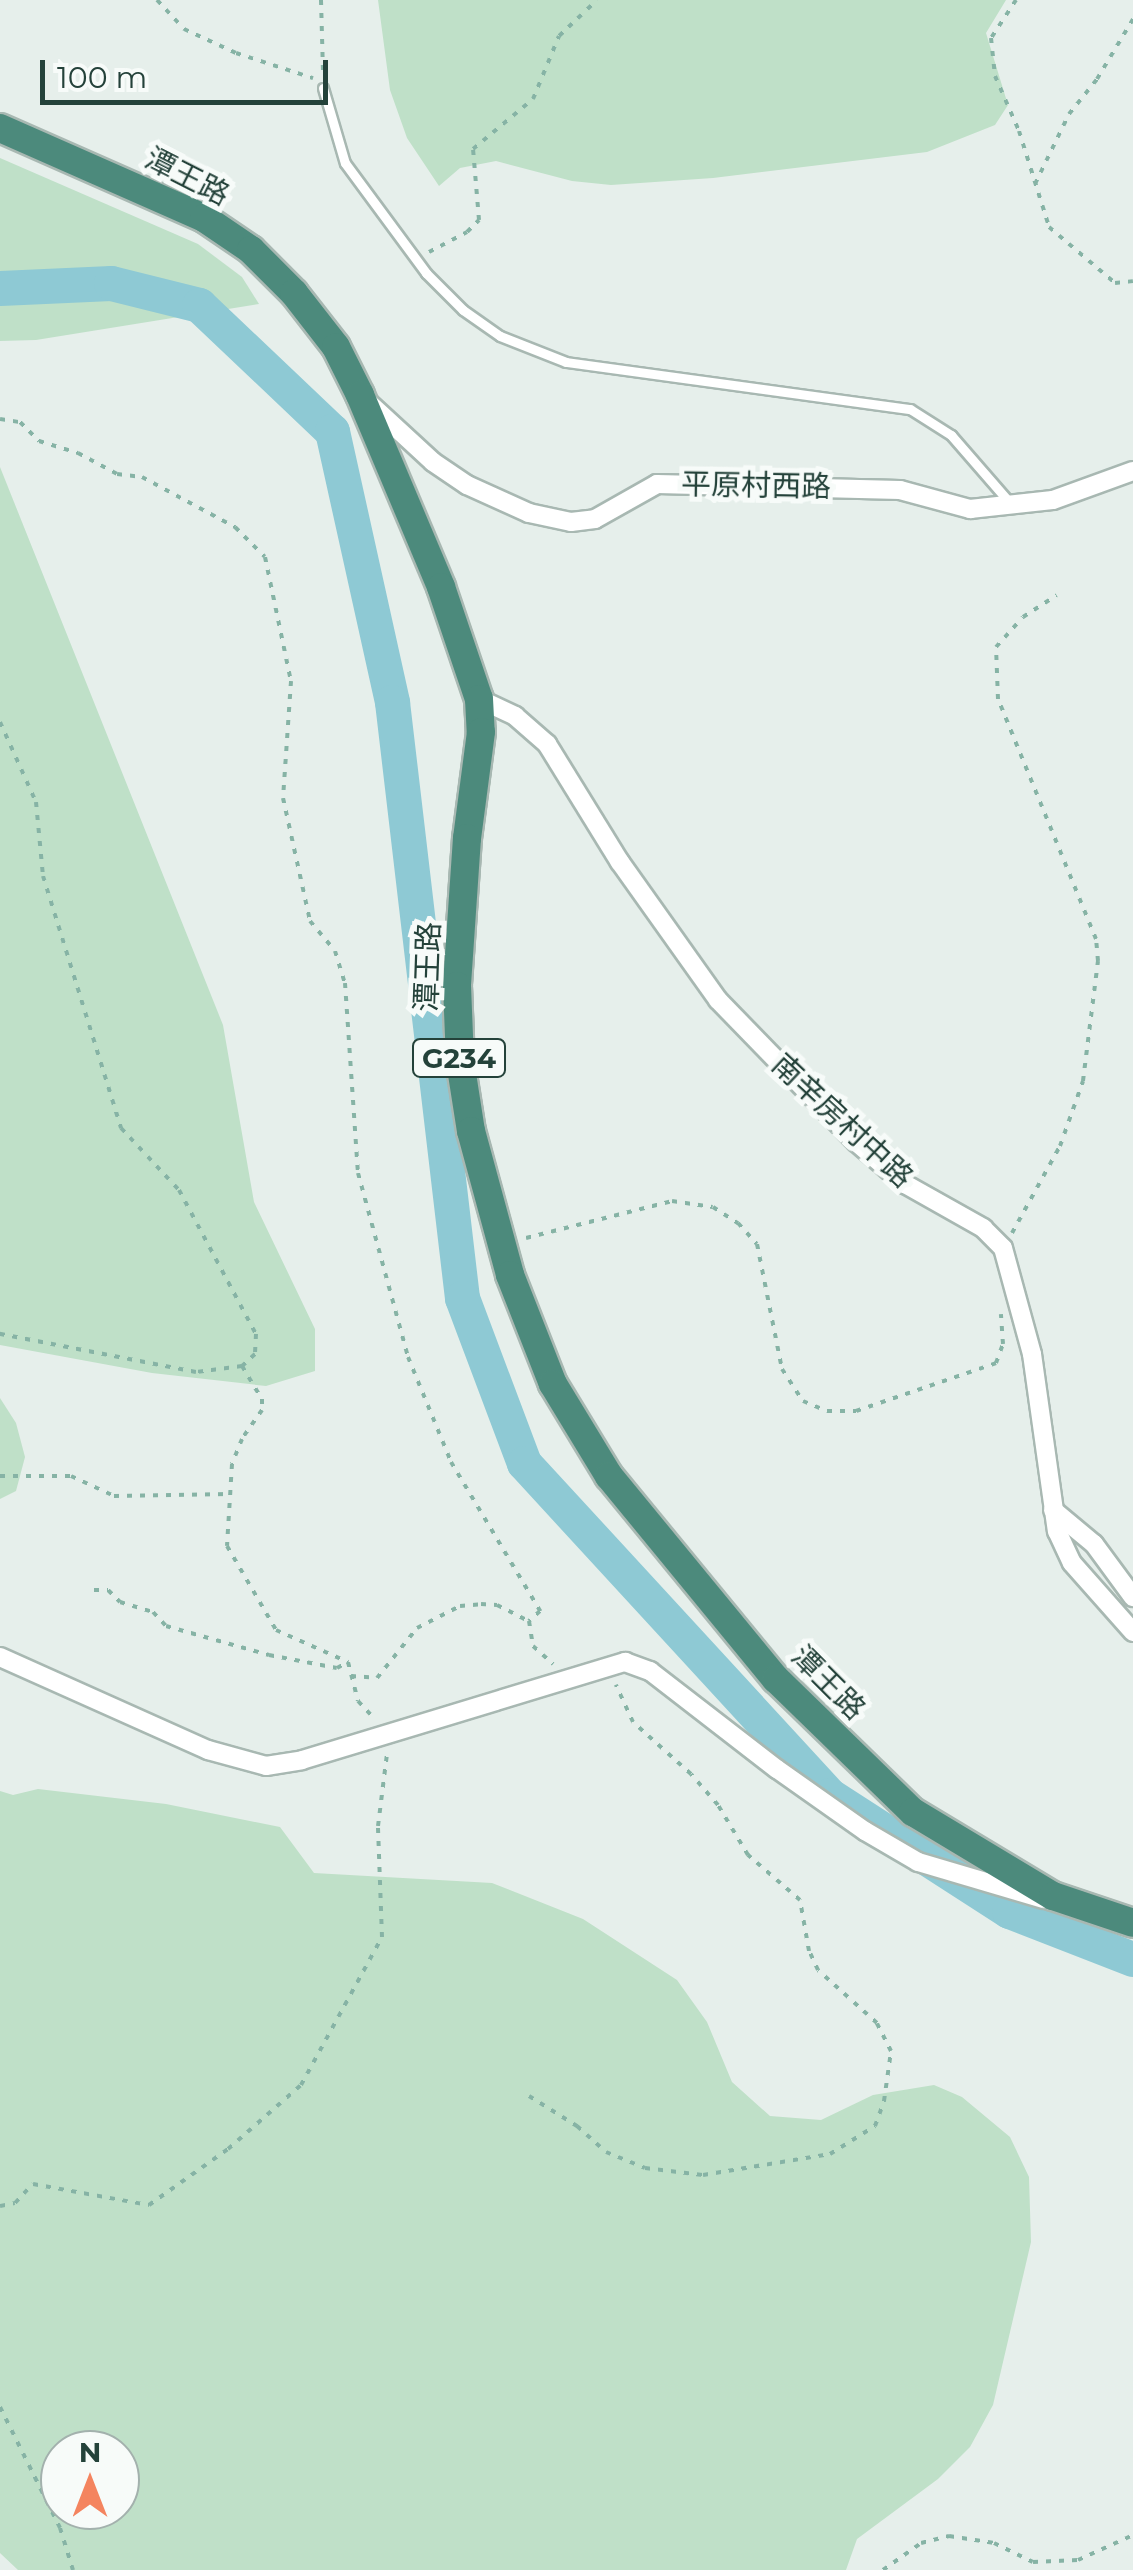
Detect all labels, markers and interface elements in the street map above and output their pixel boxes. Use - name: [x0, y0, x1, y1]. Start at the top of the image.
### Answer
- scale bar: [45, 40, 332, 102]
- text: 100 m: [57, 59, 147, 96]
- street label: 潭王路: [139, 141, 235, 213]
- street label: 平原村西路: [681, 467, 831, 505]
- street label: 潭王路: [408, 921, 448, 1013]
- road number: G234: [412, 1035, 506, 1081]
- street label: 南辛房村中路: [764, 1046, 920, 1196]
- street label: 潭王路: [783, 1638, 873, 1728]
- north arrow: [40, 2430, 140, 2530]
- text: N: [79, 2435, 101, 2469]

